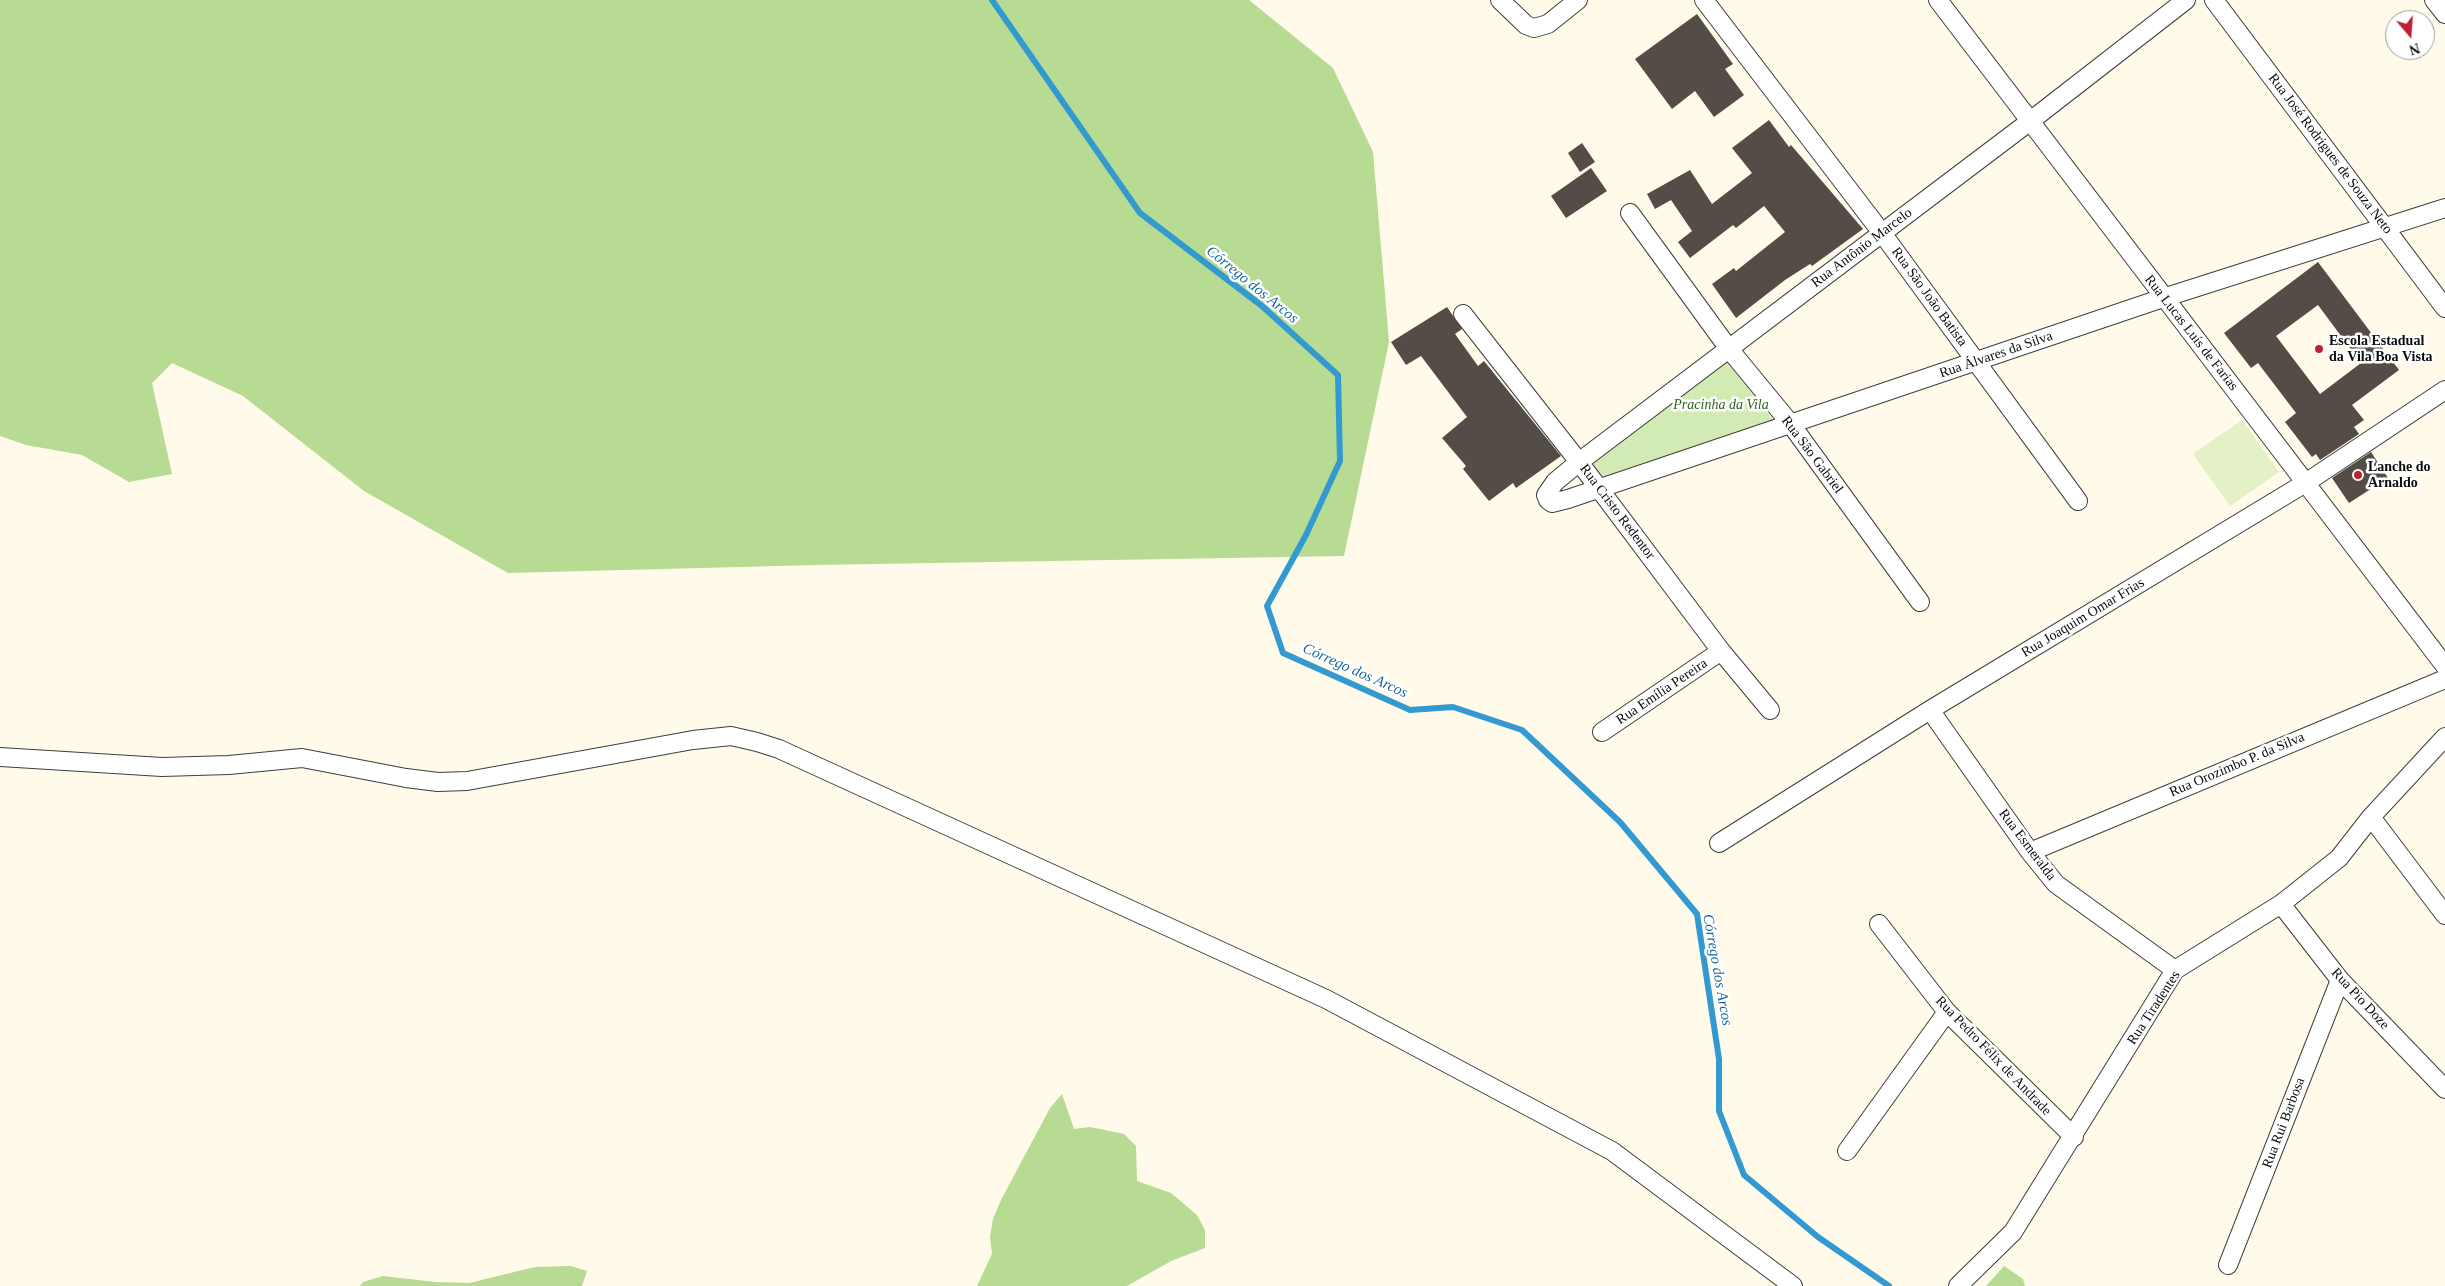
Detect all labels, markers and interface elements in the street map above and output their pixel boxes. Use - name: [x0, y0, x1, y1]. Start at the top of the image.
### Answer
- north arrow: [2385, 10, 2435, 60]
- text: N: [2407, 40, 2422, 57]
- street label: Rua José Rodrigues de Souza Neto: [2264, 71, 2396, 237]
- street label: Rua Antônio Marcelo: [1808, 205, 1916, 291]
- water label: Córrego dos Arcos: [1202, 242, 1302, 328]
- street label: Rua São João Batista: [1887, 244, 1971, 350]
- street label: Rua Lucas Luís de Farias: [2141, 272, 2241, 394]
- street label: Rua Álvares da Silva: [1937, 328, 2055, 382]
- place label: Escola Estadual da Vila Boa Vista: [2329, 333, 2433, 366]
- marker: Escola Estadual da Vila Boa Vista: [2313, 343, 2325, 355]
- park label: Pracinha da Vila: [1673, 397, 1769, 413]
- street label: Rua São Gabriel: [1777, 413, 1847, 497]
- place label: Lanche do Arnaldo: [2368, 459, 2431, 492]
- street label: Rua Cristo Redentor: [1576, 461, 1658, 563]
- marker: Lanche do Arnaldo: [2352, 469, 2364, 481]
- street label: Rua Joaquim Omar Frias: [2019, 575, 2147, 661]
- water label: Córrego dos Arcos: [1300, 640, 1410, 702]
- street label: Rua Emília Pereira: [1613, 655, 1711, 729]
- street label: Rua Orozimbo P. da Silva: [2167, 729, 2307, 801]
- street label: Rua Esmeralda: [1995, 806, 2059, 884]
- water label: Córrego dos Arcos: [1698, 913, 1736, 1027]
- street label: Rua Pio Doze: [2327, 965, 2393, 1033]
- street label: Rua Tiradentes: [2124, 968, 2184, 1048]
- street label: Rua Pedro Félix de Andrade: [1932, 993, 2054, 1119]
- street label: Rua Rui Barbosa: [2259, 1075, 2309, 1171]

